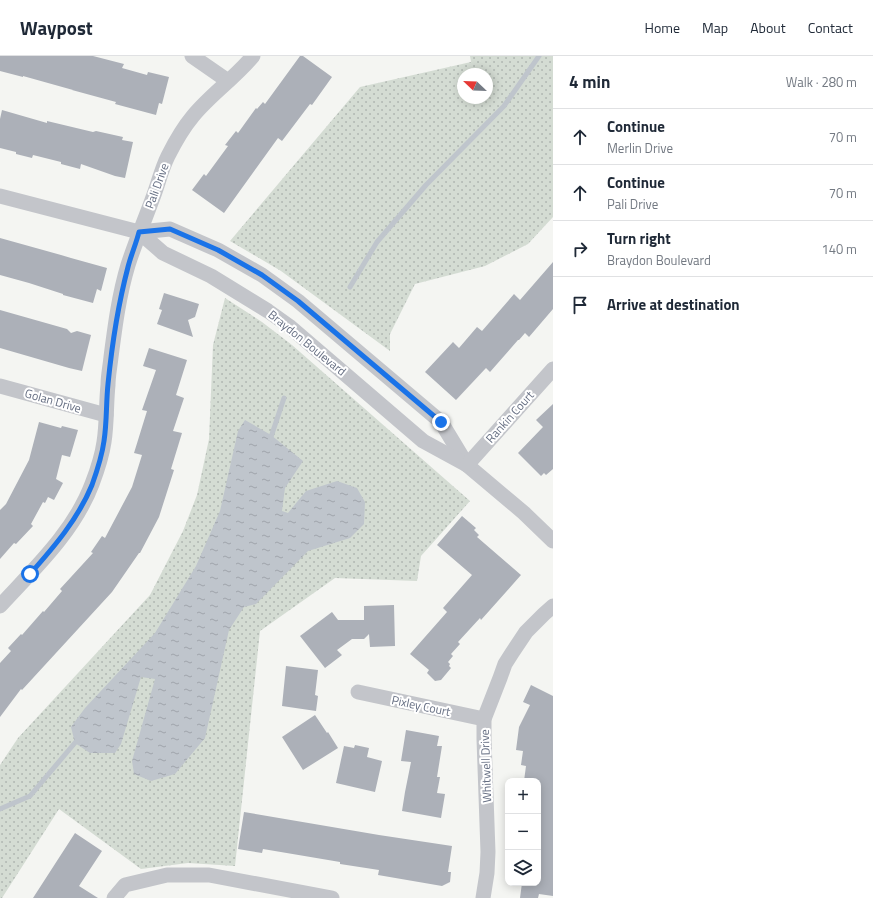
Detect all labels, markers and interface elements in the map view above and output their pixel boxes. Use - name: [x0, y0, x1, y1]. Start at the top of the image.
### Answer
- text: Waypost: [20, 13, 93, 42]
- text: Home: [645, 17, 680, 38]
- text: Map: [702, 17, 728, 38]
- text: About: [750, 17, 786, 38]
- text: Contact: [808, 17, 853, 38]
- north arrow: [457, 68, 493, 104]
- text: 4 min: [569, 69, 610, 95]
- text: Walk · 280 m: [786, 72, 857, 92]
- text: Continue: [607, 115, 665, 138]
- icon: ahead: [569, 126, 591, 148]
- text: 70 m: [829, 127, 857, 147]
- text: Merlin Drive: [607, 138, 673, 158]
- street label: Pali Drive: [140, 160, 174, 211]
- text: Continue: [607, 171, 665, 194]
- icon: ahead: [569, 182, 591, 204]
- text: 70 m: [829, 183, 857, 203]
- text: Pali Drive: [607, 194, 658, 214]
- text: Turn right: [607, 227, 671, 250]
- icon: right: [569, 238, 591, 260]
- text: 140 m: [821, 239, 857, 259]
- text: Braydon Boulevard: [607, 250, 711, 270]
- text: Arrive at destination: [607, 293, 740, 316]
- icon: arrive: [569, 294, 591, 316]
- street label: Braydon Boulevard: [264, 305, 351, 380]
- street label: Golan Drive: [23, 383, 84, 418]
- street label: Rankin Court: [481, 386, 539, 447]
- route end: [432, 413, 450, 431]
- route start: [21, 565, 39, 583]
- street label: Pixley Court: [390, 690, 453, 721]
- street label: Whitwell Drive: [475, 729, 496, 803]
- map controls: [505, 778, 541, 886]
- button: +: [505, 778, 541, 814]
- button: −: [505, 814, 541, 850]
- button: layers: [505, 850, 541, 886]

